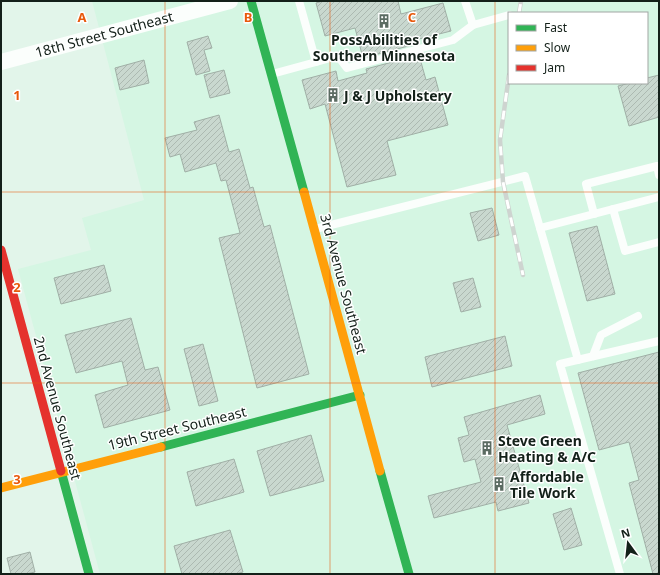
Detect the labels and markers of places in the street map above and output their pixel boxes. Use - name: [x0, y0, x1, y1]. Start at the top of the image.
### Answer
- building icon: PossAbilities of Southern Minnesota: [376, 13, 392, 29]
- place label: PossAbilities of Southern Minnesota: [313, 30, 455, 65]
- place label: J & J Upholstery: [342, 86, 452, 105]
- building icon: J & J Upholstery: [325, 87, 341, 103]
- place label: Steve Green Heating & A/C: [498, 431, 596, 466]
- building icon: Steve Green Heating & A/C: [479, 440, 495, 456]
- place label: Affordable Tile Work: [510, 467, 584, 502]
- building icon: Affordable Tile Work: [491, 476, 507, 492]

